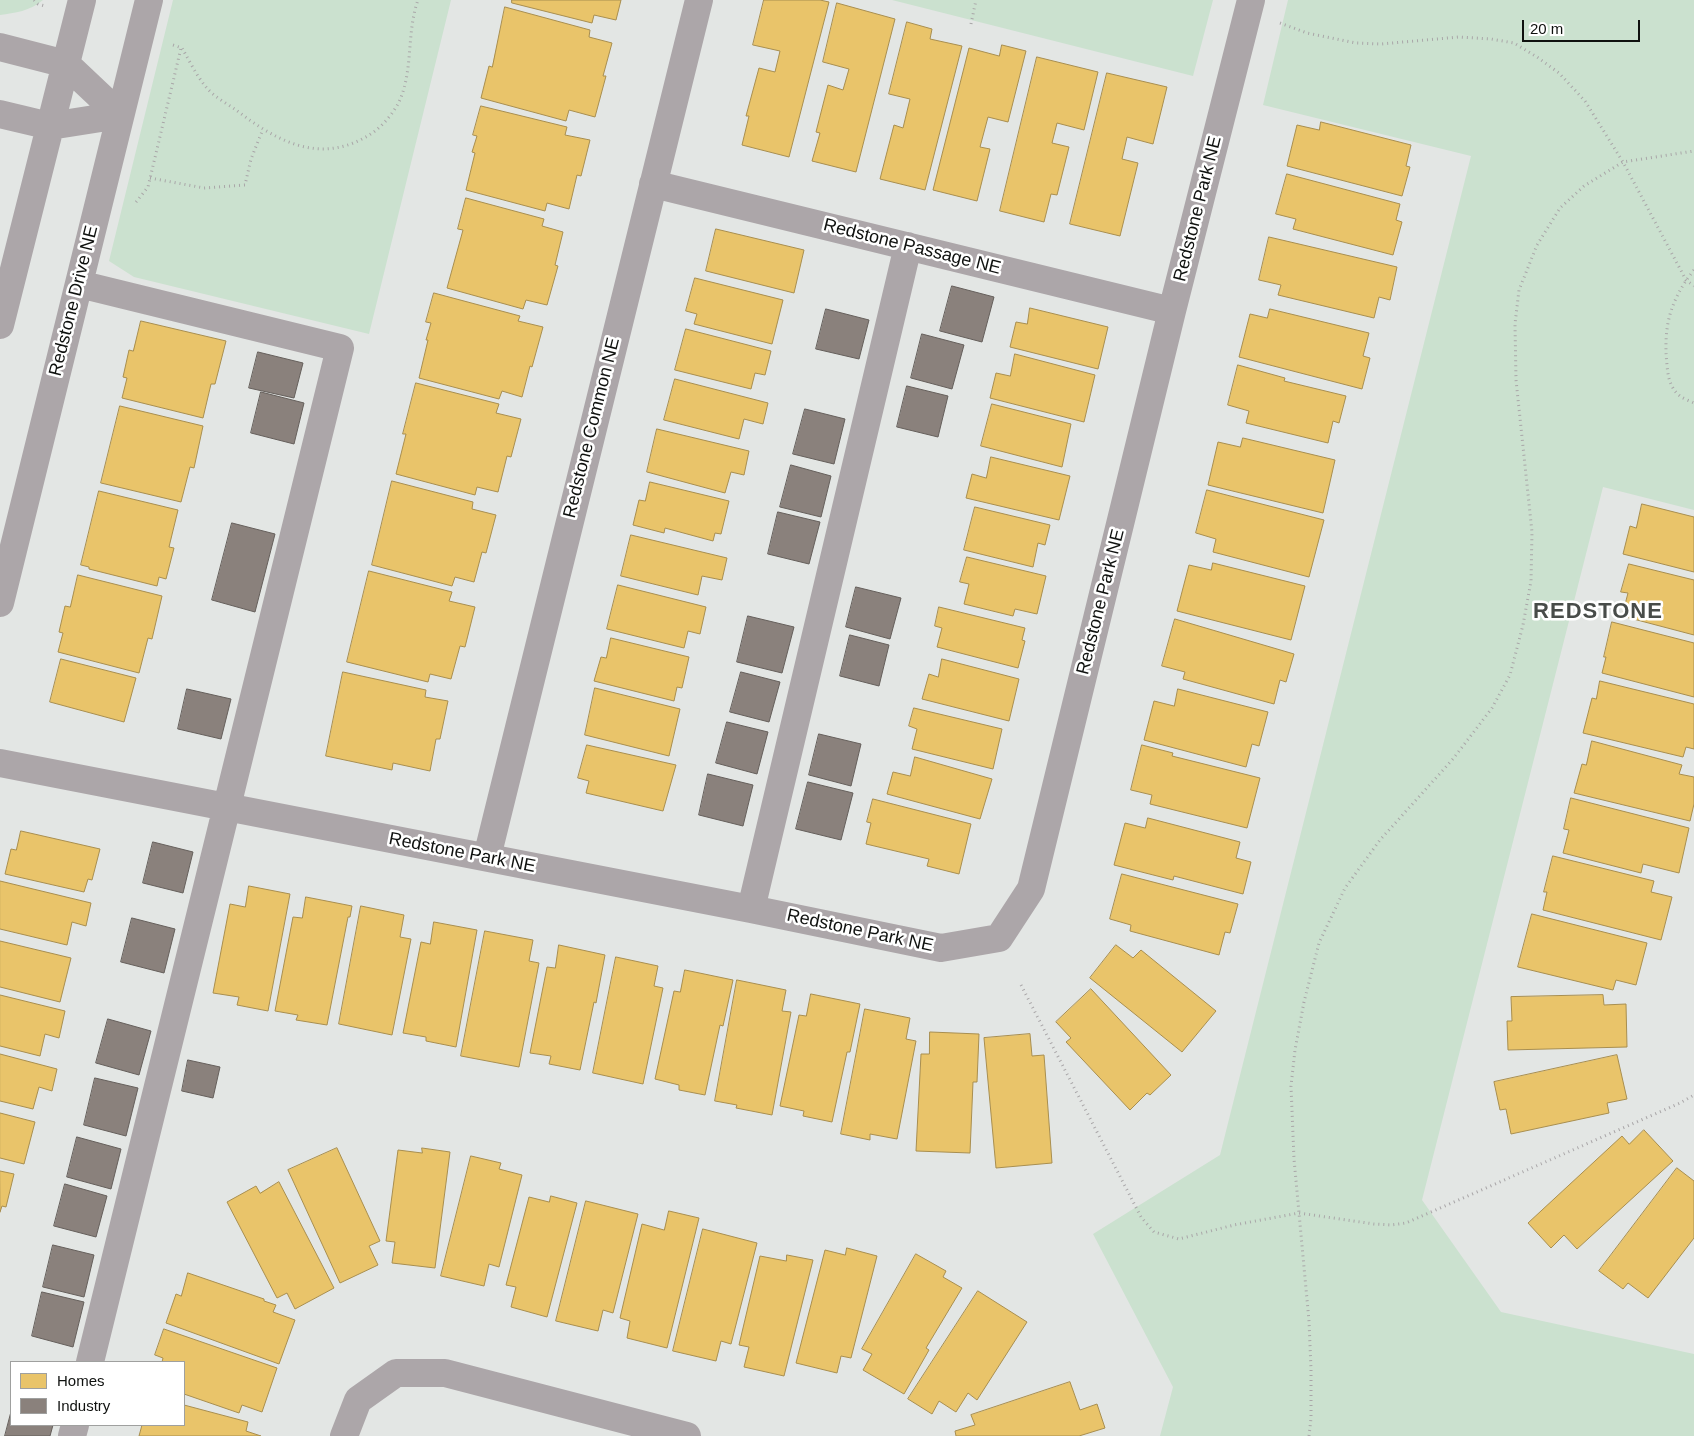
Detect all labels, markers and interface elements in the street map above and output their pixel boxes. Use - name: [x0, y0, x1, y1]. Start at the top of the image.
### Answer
- scale bar: [1524, 10, 1642, 42]
- text: 20 m: [1530, 20, 1563, 37]
- street label: Redstone Park NE: [1169, 134, 1227, 284]
- street label: Redstone Passage NE: [821, 214, 1003, 280]
- street label: Redstone Drive NE: [45, 224, 103, 378]
- street label: Redstone Common NE: [559, 336, 625, 520]
- street label: Redstone Park NE: [1072, 527, 1130, 677]
- district label: REDSTONE: [1532, 599, 1664, 625]
- street label: Redstone Park NE: [387, 828, 537, 878]
- street label: Redstone Park NE: [785, 905, 935, 957]
- legend: [10, 1361, 185, 1426]
- text: Homes: [57, 1372, 105, 1389]
- text: Industry: [57, 1397, 110, 1414]

